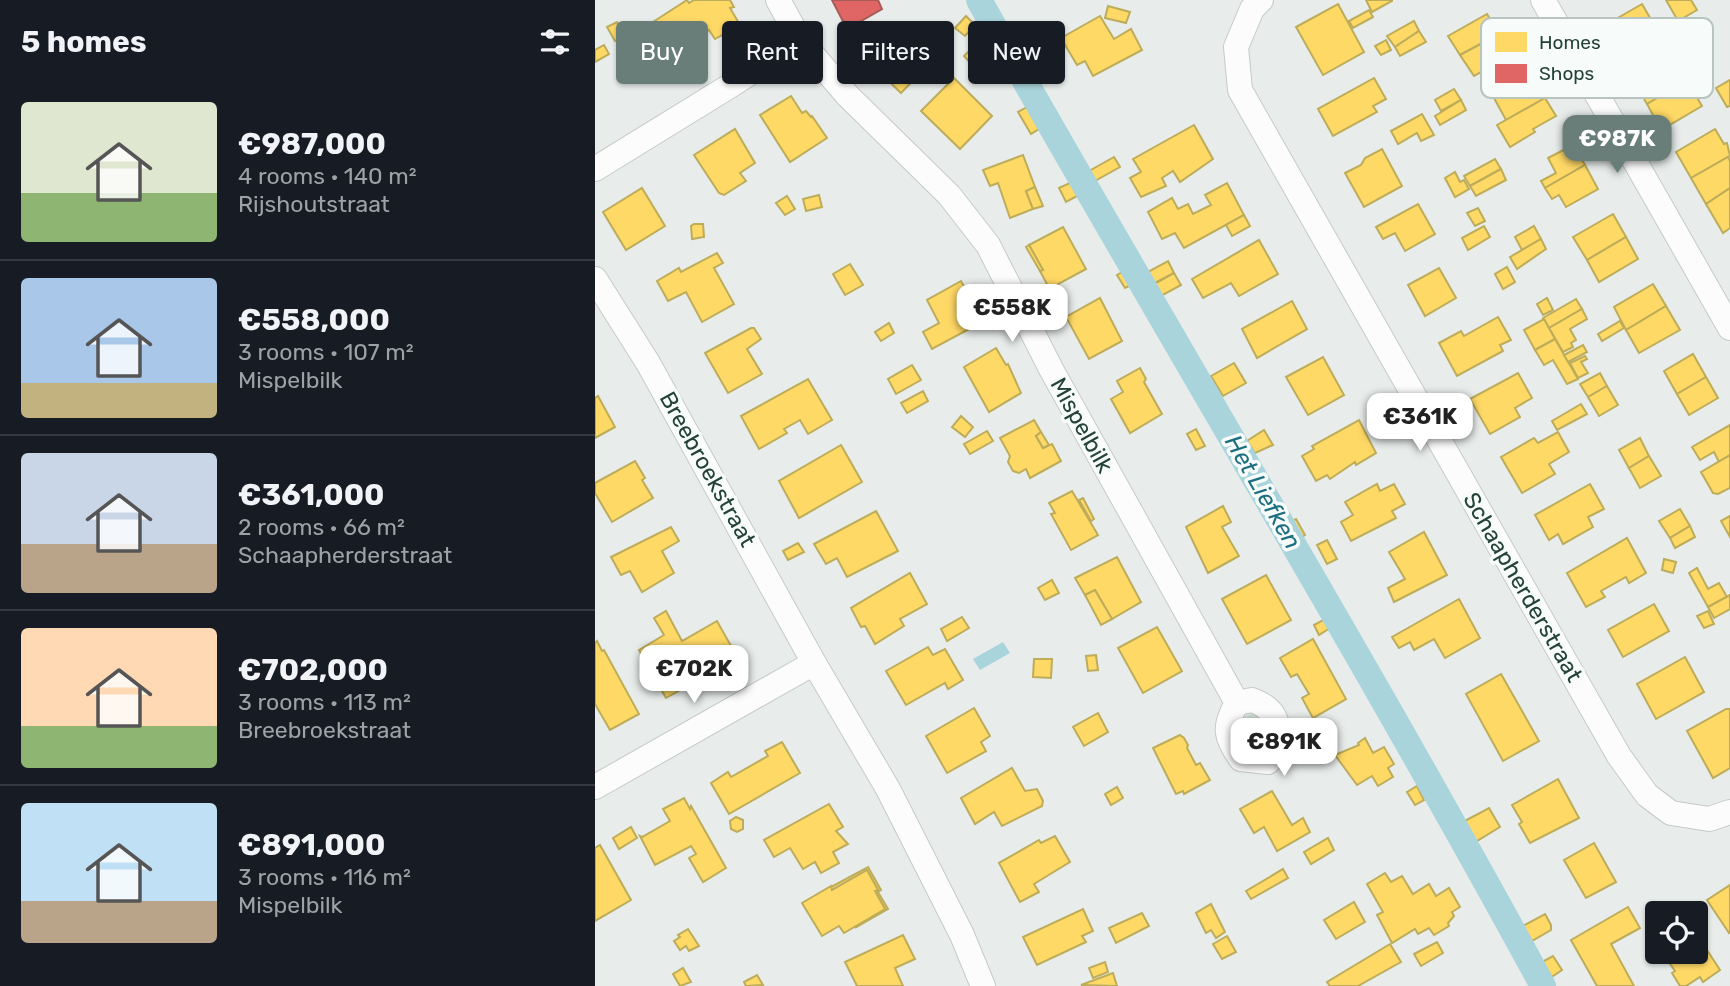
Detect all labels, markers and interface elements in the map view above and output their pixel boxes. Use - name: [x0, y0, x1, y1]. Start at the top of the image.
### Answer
- legend: [1481, 18, 1713, 98]
- chip: Buy: [616, 21, 708, 84]
- chip: Rent: [722, 21, 823, 84]
- chip: Filters: [837, 21, 954, 84]
- chip: New: [968, 21, 1065, 84]
- icon: filters: [536, 23, 574, 61]
- text: 5 homes: [21, 24, 147, 60]
- text: Homes: [1539, 31, 1601, 54]
- text: Shops: [1539, 62, 1594, 85]
- pin: €987K: [1568, 116, 1666, 175]
- text: €987K: [1579, 124, 1655, 152]
- text: €987,000: [238, 126, 386, 162]
- icon: home: [77, 130, 161, 214]
- text: 4 rooms · 140 m²: [238, 162, 417, 190]
- text: Rijshoutstraat: [238, 190, 390, 218]
- pin: €558K: [963, 284, 1061, 344]
- text: €558K: [973, 293, 1051, 321]
- text: €558,000: [238, 302, 390, 338]
- icon: home: [77, 306, 161, 390]
- text: 3 rooms · 107 m²: [238, 338, 414, 366]
- text: Mispelbilk: [238, 366, 342, 394]
- street label: Mispelbilk: [1044, 373, 1120, 478]
- street label: Breebroekstraat: [654, 387, 762, 551]
- pin: €361K: [1371, 393, 1469, 453]
- text: €361K: [1383, 402, 1457, 430]
- water label: Het Liefken: [1219, 430, 1307, 554]
- text: €361,000: [238, 477, 384, 513]
- icon: home: [77, 481, 161, 565]
- street label: Schaapherderstraat: [1457, 487, 1589, 687]
- text: 2 rooms · 66 m²: [238, 513, 405, 541]
- text: Schaapherderstraat: [238, 541, 452, 569]
- pin: €702K: [645, 646, 743, 705]
- text: €702,000: [238, 652, 388, 688]
- text: €702K: [655, 654, 733, 682]
- icon: home: [77, 656, 161, 740]
- text: 3 rooms · 113 m²: [238, 688, 411, 716]
- text: Breebroekstraat: [238, 716, 411, 744]
- pin: €891K: [1235, 718, 1333, 778]
- text: €891K: [1246, 727, 1322, 755]
- text: €891,000: [238, 827, 385, 863]
- icon: home: [77, 831, 161, 915]
- text: 3 rooms · 116 m²: [238, 863, 411, 891]
- text: Mispelbilk: [238, 891, 342, 919]
- map controls: [1645, 901, 1708, 964]
- button: locate: [1645, 901, 1708, 964]

